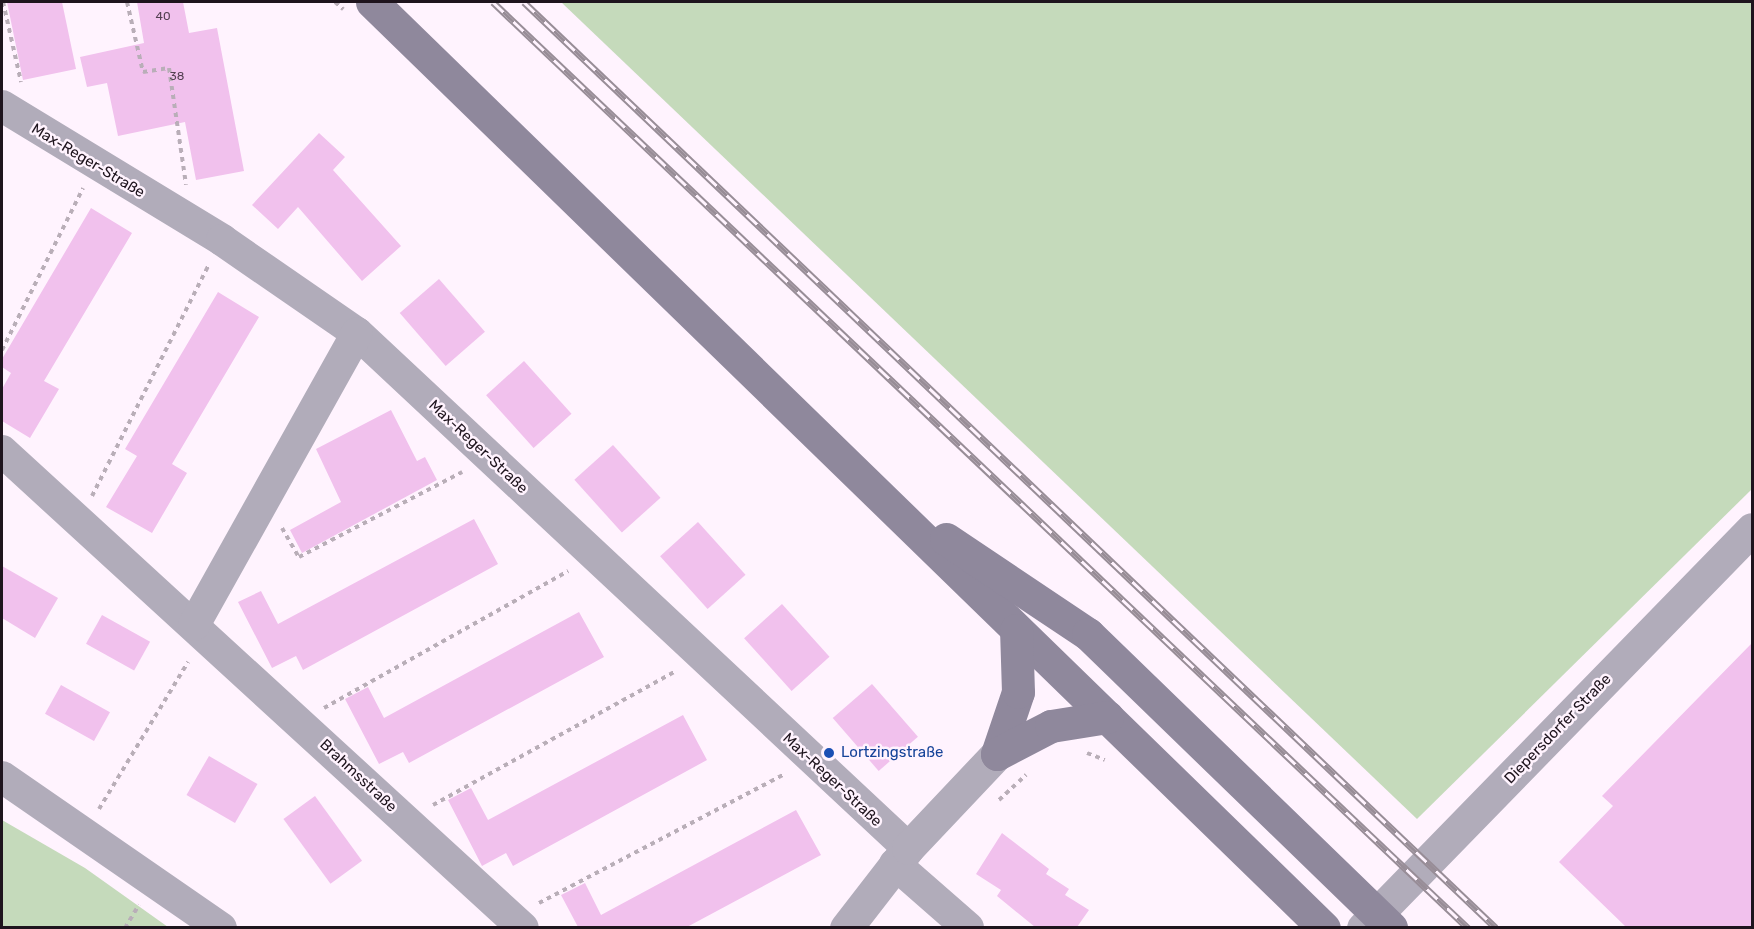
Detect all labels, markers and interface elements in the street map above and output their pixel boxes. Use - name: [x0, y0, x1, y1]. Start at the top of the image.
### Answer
- house number: 40: [155, 10, 171, 24]
- house number: 38: [170, 70, 184, 84]
- street label: Max-Reger-Straße: [28, 120, 148, 202]
- street label: Max-Reger-Straße: [425, 396, 531, 498]
- street label: Diepersdorfer Straße: [1501, 670, 1615, 788]
- street label: Max-Reger-Straße: [779, 729, 885, 831]
- street label: Brahmsstraße: [316, 736, 400, 816]
- place label: Lortzingstraße: [841, 744, 943, 762]
- marker: Lortzingstraße: [822, 746, 836, 760]

